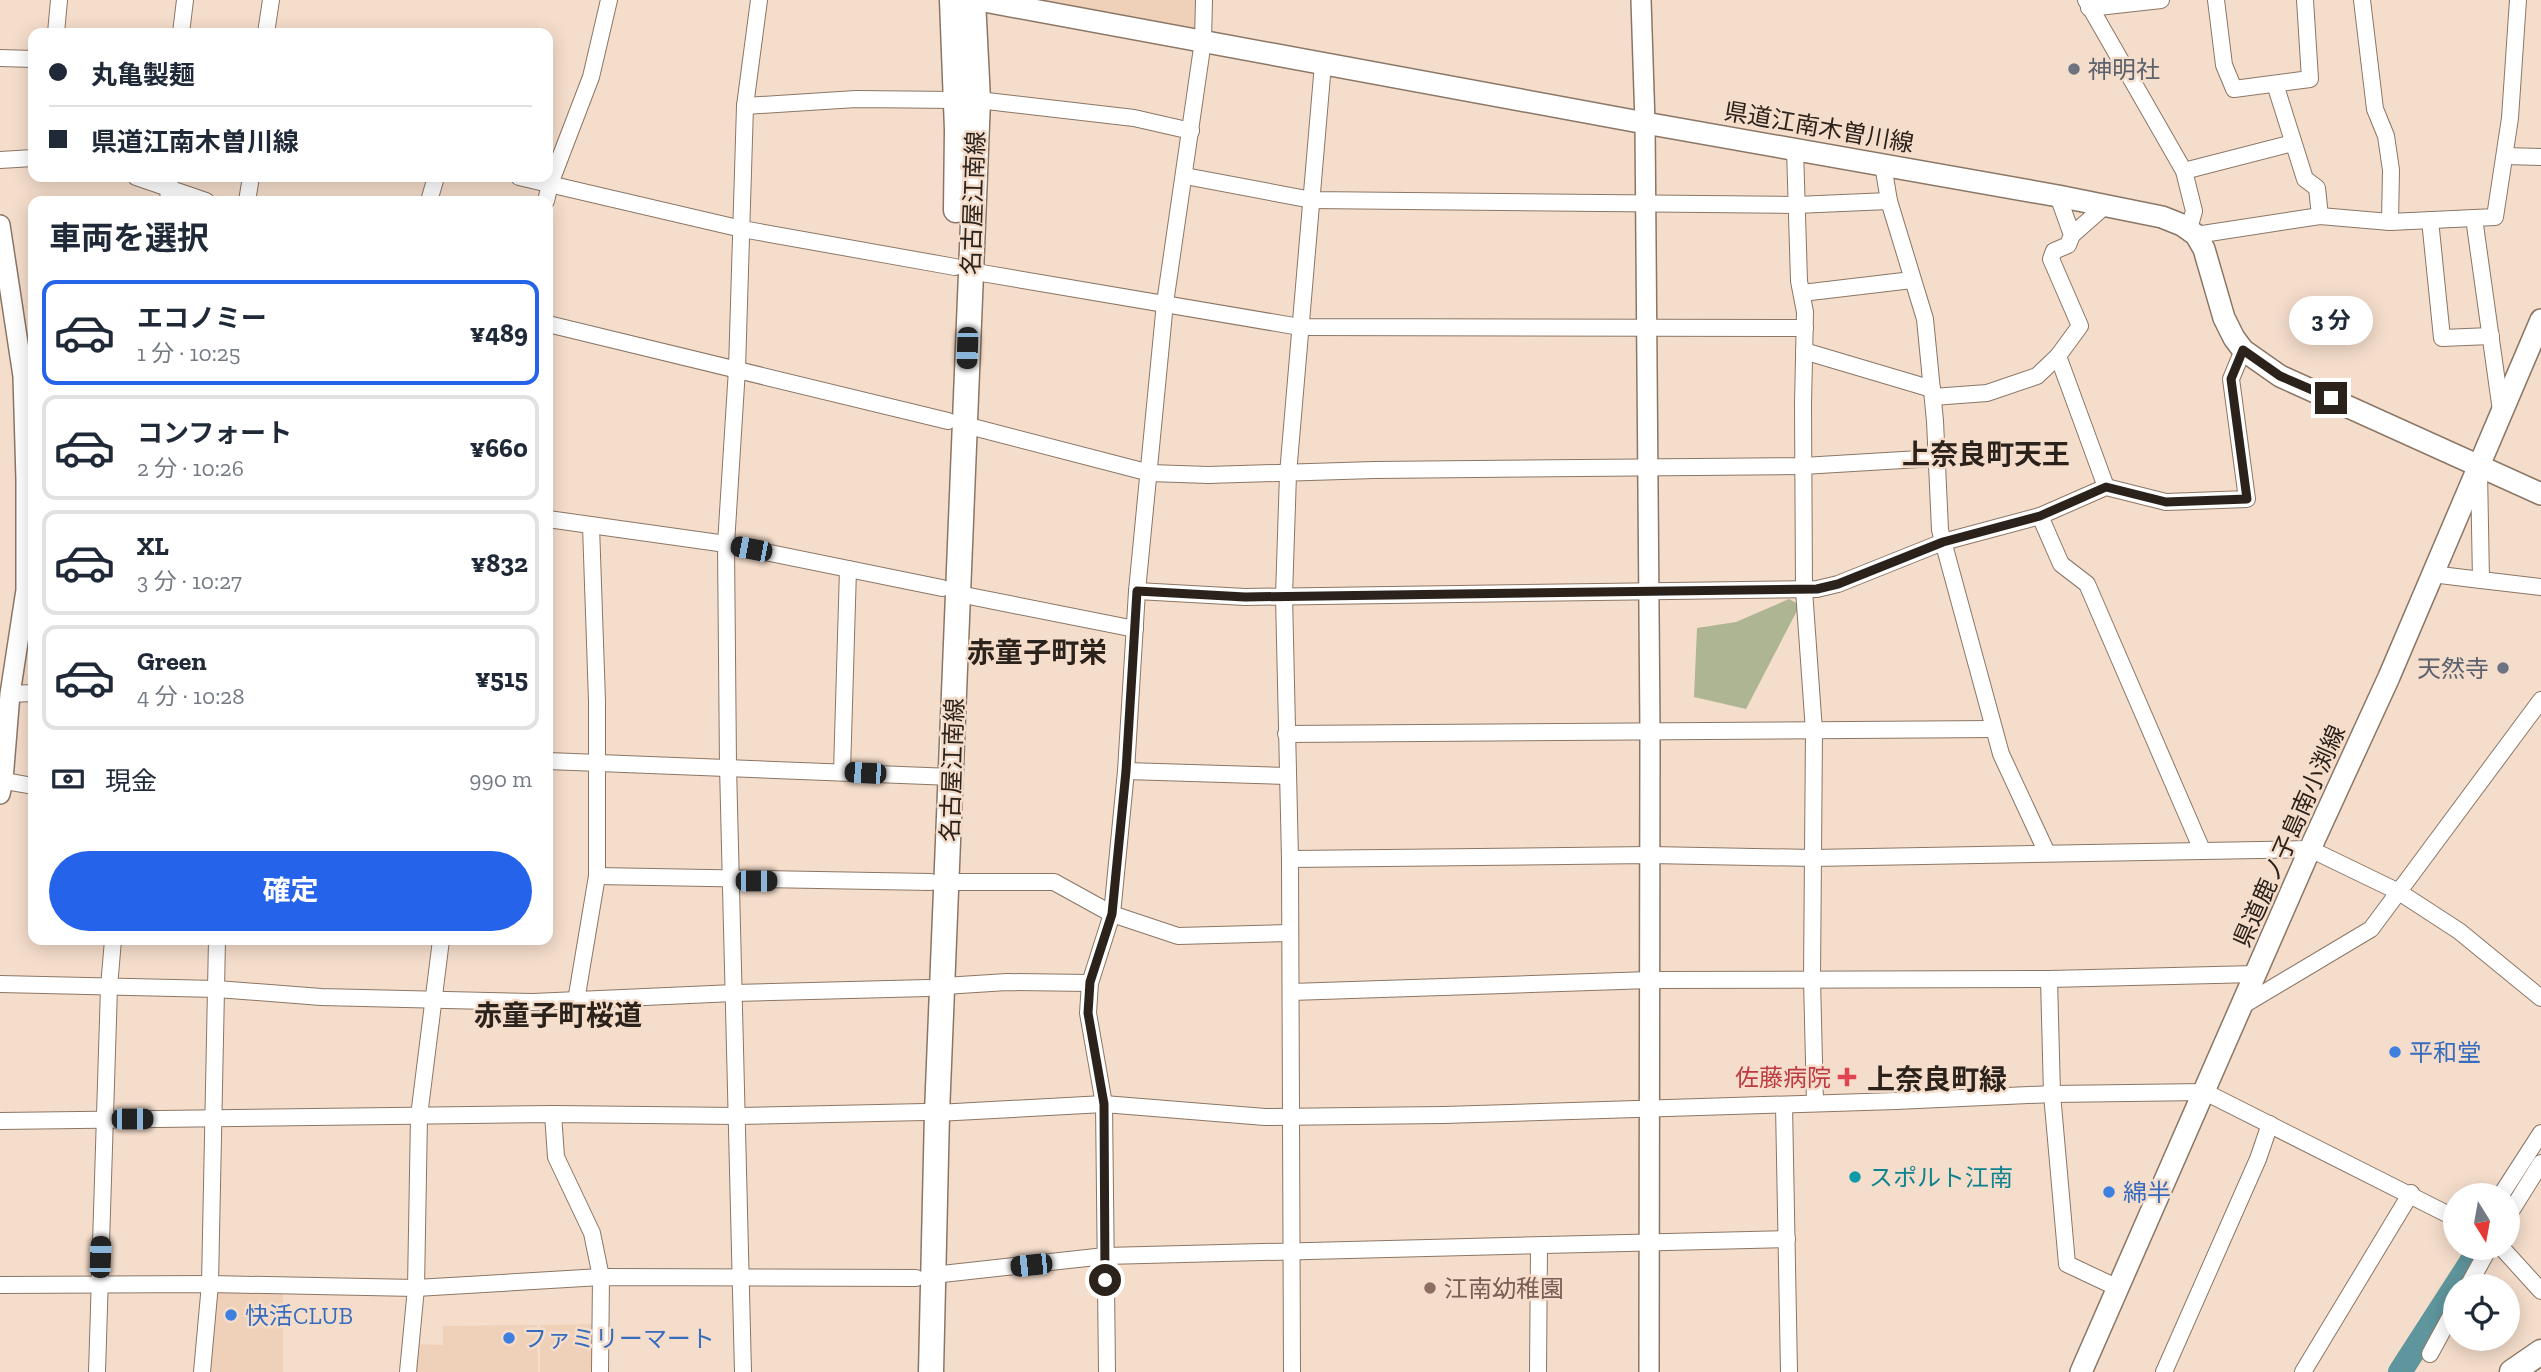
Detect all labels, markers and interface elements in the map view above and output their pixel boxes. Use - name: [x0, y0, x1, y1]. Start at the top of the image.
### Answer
- place label: 神明社: [2088, 55, 2160, 84]
- text: 丸亀製麺: [91, 59, 195, 91]
- marker: 神明社: [2066, 61, 2082, 77]
- street label: 県道江南木曽川線: [1722, 96, 1916, 158]
- text: 県道江南木曽川線: [91, 126, 299, 158]
- street label: 名古屋江南線: [956, 131, 990, 275]
- text: 車両を選択: [49, 219, 209, 257]
- callout: 3 分: [2289, 296, 2373, 346]
- icon: car: [53, 301, 116, 364]
- text: エコノミー: [137, 302, 267, 334]
- text: 3 分: [2311, 306, 2351, 334]
- text: ¥489: [470, 317, 528, 349]
- car: [956, 327, 979, 369]
- text: 1 分 · 10:25: [137, 339, 240, 367]
- route end: [2315, 382, 2347, 414]
- icon: car: [53, 416, 116, 479]
- text: コンフォート: [137, 417, 292, 449]
- text: ¥660: [470, 432, 528, 464]
- district label: 上奈良町天王: [1902, 438, 2070, 471]
- text: 2 分 · 10:26: [137, 454, 244, 482]
- text: XL: [137, 530, 169, 562]
- icon: car: [53, 531, 116, 594]
- car: [729, 535, 774, 563]
- text: ¥832: [471, 547, 528, 579]
- text: 3 分 · 10:27: [137, 567, 242, 595]
- district label: 赤童子町栄: [967, 636, 1107, 669]
- text: Green: [137, 645, 207, 677]
- icon: car: [53, 646, 116, 709]
- place label: 天然寺: [2417, 654, 2489, 683]
- marker: 天然寺: [2495, 660, 2511, 676]
- text: ¥515: [475, 662, 528, 694]
- text: 4 分 · 10:28: [137, 682, 245, 710]
- street label: 名古屋江南線: [935, 698, 969, 842]
- street label: 県道鹿ノ子島南小渕線: [2227, 720, 2351, 952]
- icon: cash: [49, 760, 87, 798]
- car: [844, 761, 887, 785]
- text: 現金: [105, 765, 157, 797]
- text: 990 m: [469, 765, 532, 793]
- button: 確定: [49, 851, 532, 931]
- car: [736, 871, 778, 892]
- district label: 赤童子町桜道: [474, 999, 642, 1032]
- place label: 平和堂: [2409, 1038, 2481, 1067]
- marker: 平和堂: [2387, 1044, 2403, 1060]
- place label: 佐藤病院: [1735, 1063, 1831, 1092]
- district label: 上奈良町緑: [1867, 1063, 2007, 1096]
- marker: 佐藤病院: [1837, 1067, 1857, 1087]
- car: [112, 1109, 154, 1130]
- place label: スポルト江南: [1869, 1163, 2013, 1192]
- marker: スポルト江南: [1847, 1169, 1863, 1185]
- place label: 綿半: [2123, 1178, 2171, 1207]
- north arrow: [2443, 1183, 2520, 1260]
- map controls: [2443, 1183, 2520, 1351]
- marker: 綿半: [2101, 1184, 2117, 1200]
- car: [89, 1236, 112, 1278]
- car: [1010, 1252, 1053, 1278]
- route start: [1089, 1264, 1121, 1296]
- place label: 江南幼稚園: [1444, 1274, 1564, 1303]
- button: locate: [2443, 1274, 2520, 1351]
- marker: 江南幼稚園: [1422, 1280, 1438, 1296]
- place label: 快活CLUB: [245, 1301, 353, 1330]
- marker: 快活CLUB: [223, 1307, 239, 1323]
- place label: ファミリーマート: [523, 1324, 715, 1353]
- marker: ファミリーマート: [501, 1330, 517, 1346]

